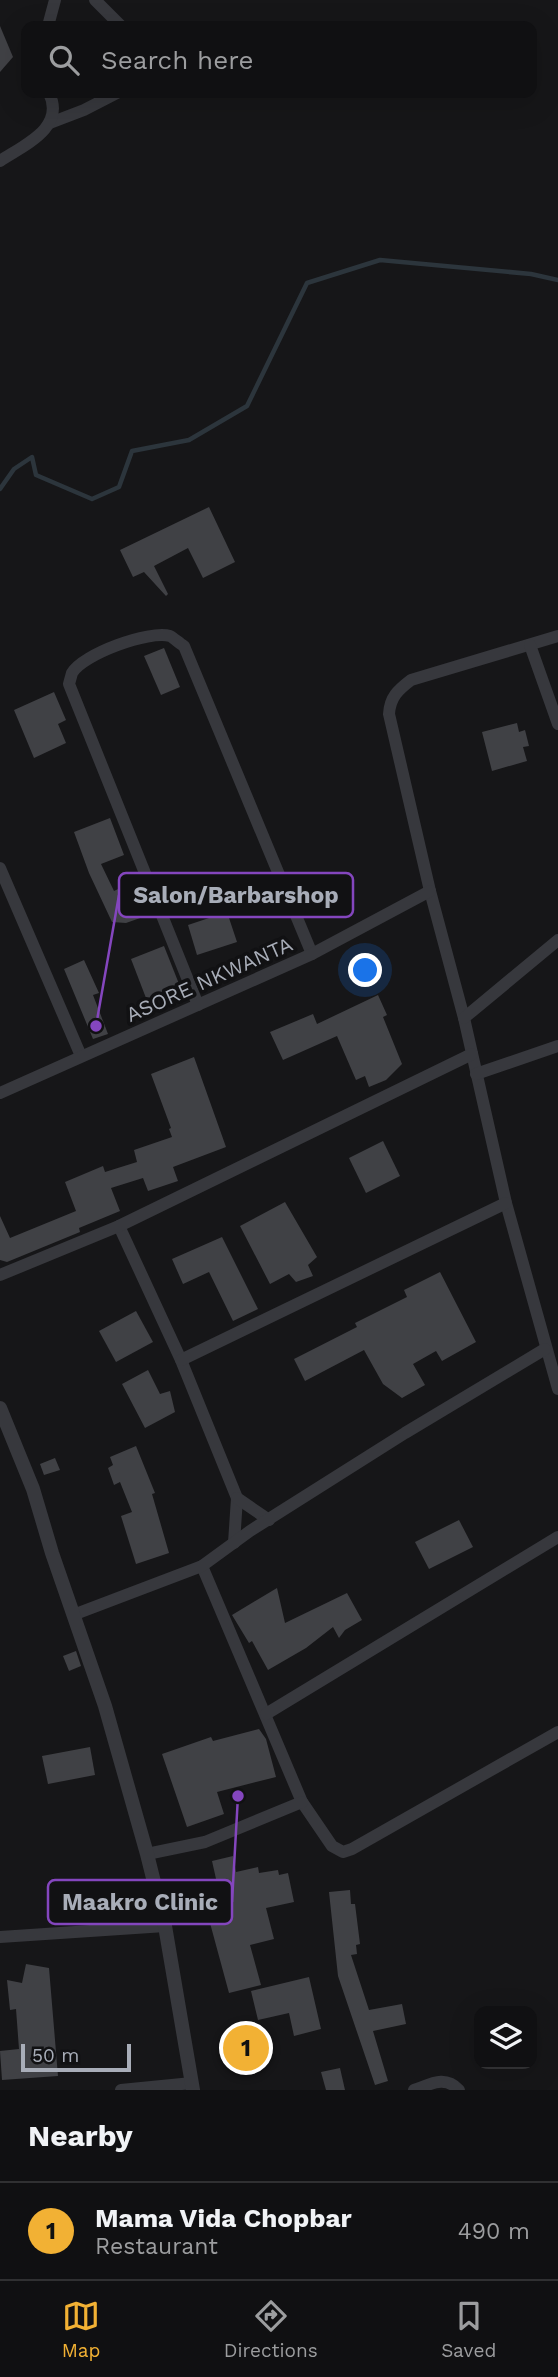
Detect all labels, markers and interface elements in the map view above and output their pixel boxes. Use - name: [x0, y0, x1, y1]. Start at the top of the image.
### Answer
- search box: [21, 21, 537, 98]
- icon: search: [45, 41, 83, 79]
- text: Search here: [101, 45, 253, 75]
- callout: Salon/Barbarshop: [119, 873, 353, 917]
- text: Salon/Barbarshop: [133, 882, 339, 909]
- street label: ASORE NKWANTA: [122, 931, 296, 1027]
- your location: [348, 953, 382, 987]
- callout: Maakro Clinic: [48, 1880, 232, 1924]
- text: Maakro Clinic: [62, 1889, 218, 1916]
- map controls: [474, 2006, 537, 2069]
- button: layers: [474, 2006, 537, 2069]
- pin: 1: [223, 2022, 269, 2074]
- scale bar: [21, 2041, 131, 2073]
- text: 50 m: [32, 2044, 79, 2067]
- text: Nearby: [28, 2118, 133, 2153]
- text: Mama Vida Chopbar: [95, 2203, 352, 2233]
- text: 1: [46, 2218, 56, 2245]
- text: 490 m: [458, 2218, 530, 2245]
- text: Restaurant: [95, 2233, 218, 2260]
- tab: Map: [62, 2297, 100, 2362]
- tab: Directions: [224, 2297, 318, 2362]
- tab: Saved: [441, 2297, 496, 2362]

